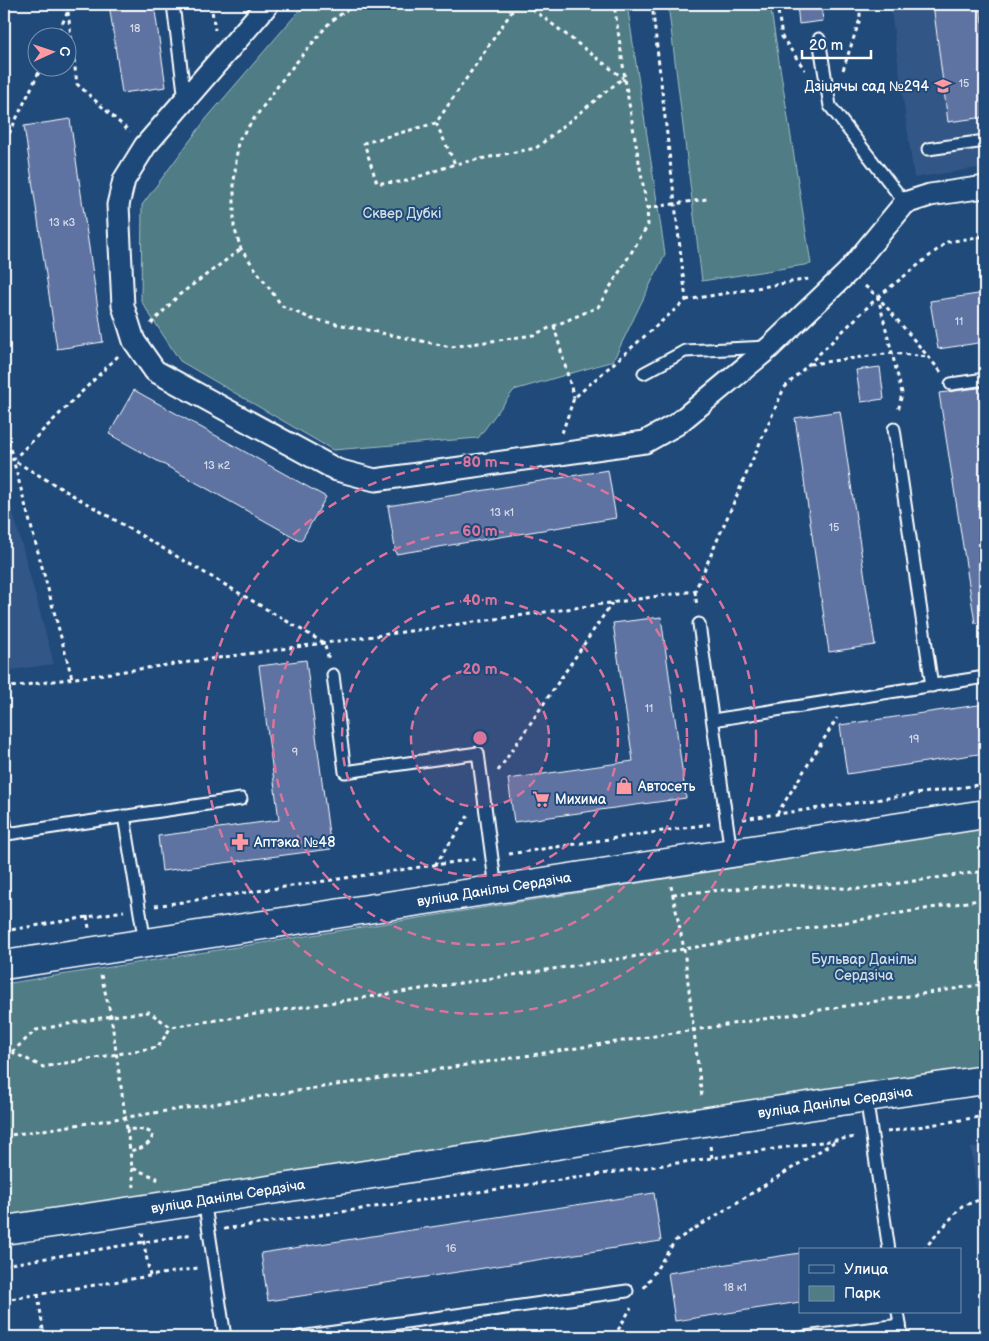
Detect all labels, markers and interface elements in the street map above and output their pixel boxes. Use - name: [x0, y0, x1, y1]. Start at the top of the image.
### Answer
- house number: 18: [130, 22, 140, 35]
- north arrow: [28, 28, 78, 78]
- scale bar: [802, 28, 870, 60]
- text: 20 m: [809, 36, 843, 55]
- text: С: [56, 46, 73, 57]
- school or university icon: Дзіцячы сад №294: [933, 76, 953, 96]
- house number: 15: [959, 77, 969, 90]
- place label: Дзіцячы сад №294: [804, 78, 929, 95]
- park label: Сквер Дубкі: [363, 205, 441, 222]
- house number: 13 к3: [49, 216, 76, 229]
- house number: 11: [955, 315, 963, 328]
- text: 80 m: [462, 453, 498, 472]
- house number: 13 к2: [204, 459, 231, 472]
- house number: 13 к1: [490, 506, 514, 519]
- house number: 15: [829, 521, 839, 534]
- text: 60 m: [462, 522, 498, 541]
- text: 40 m: [462, 591, 498, 610]
- text: 20 m: [463, 660, 498, 679]
- house number: 11: [645, 702, 653, 715]
- centre of rings: [471, 729, 489, 747]
- house number: 19: [909, 733, 919, 746]
- house number: 9: [292, 746, 298, 759]
- shop icon: Автосеть: [614, 776, 634, 796]
- place label: Автосеть: [637, 778, 696, 795]
- supermarket icon: Михима: [531, 789, 551, 809]
- place label: Михима: [555, 791, 607, 808]
- pharmacy icon: Аптэка №48: [230, 832, 250, 852]
- place label: Аптэка №48: [253, 834, 335, 851]
- street label: вуліца Данілы Сердзіча: [416, 869, 573, 910]
- park label: Бульвар Данілы Сердзіча: [811, 951, 917, 984]
- street label: вуліца Данілы Сердзіча: [757, 1083, 914, 1122]
- street label: вуліца Данілы Сердзіча: [150, 1176, 307, 1217]
- house number: 16: [446, 1242, 457, 1255]
- legend: [799, 1248, 962, 1314]
- text: Улица: [844, 1260, 889, 1279]
- house number: 18 к1: [723, 1281, 747, 1294]
- text: Парк: [844, 1284, 881, 1303]

